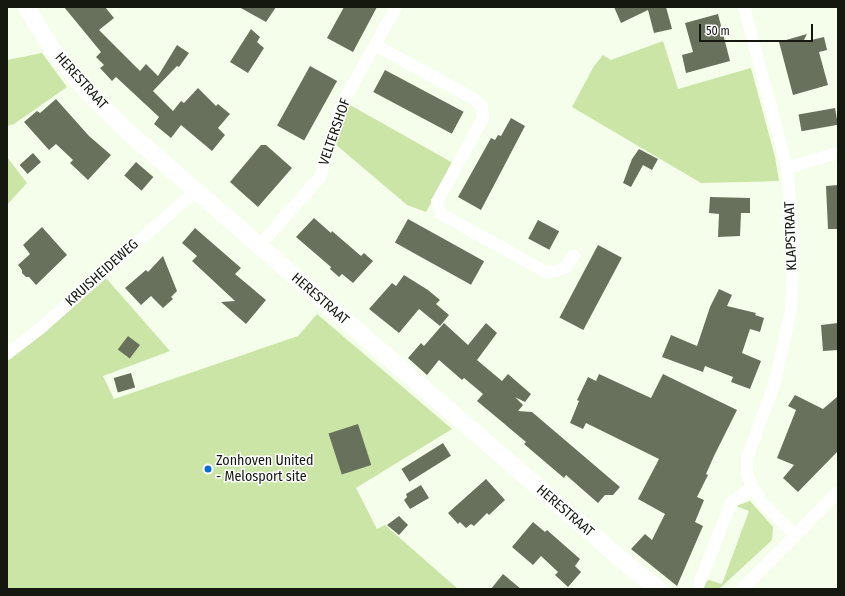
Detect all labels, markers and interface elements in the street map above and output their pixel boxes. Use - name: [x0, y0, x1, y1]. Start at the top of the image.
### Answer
- scale bar: [701, 16, 815, 42]
- text: 50 m: [706, 24, 730, 38]
- street label: HERESTRAAT: [51, 49, 111, 113]
- street label: VELTERSHOF: [316, 96, 354, 168]
- street label: KLAPSTRAAT: [781, 201, 801, 271]
- street label: KRUISHEIDEWEG: [62, 236, 142, 310]
- street label: HERESTRAAT: [288, 270, 352, 328]
- place label: Zonhoven United - Melosport site: [216, 453, 313, 486]
- marker: Zonhoven United - Melosport site: [203, 464, 213, 474]
- street label: HERESTRAAT: [533, 482, 597, 540]

